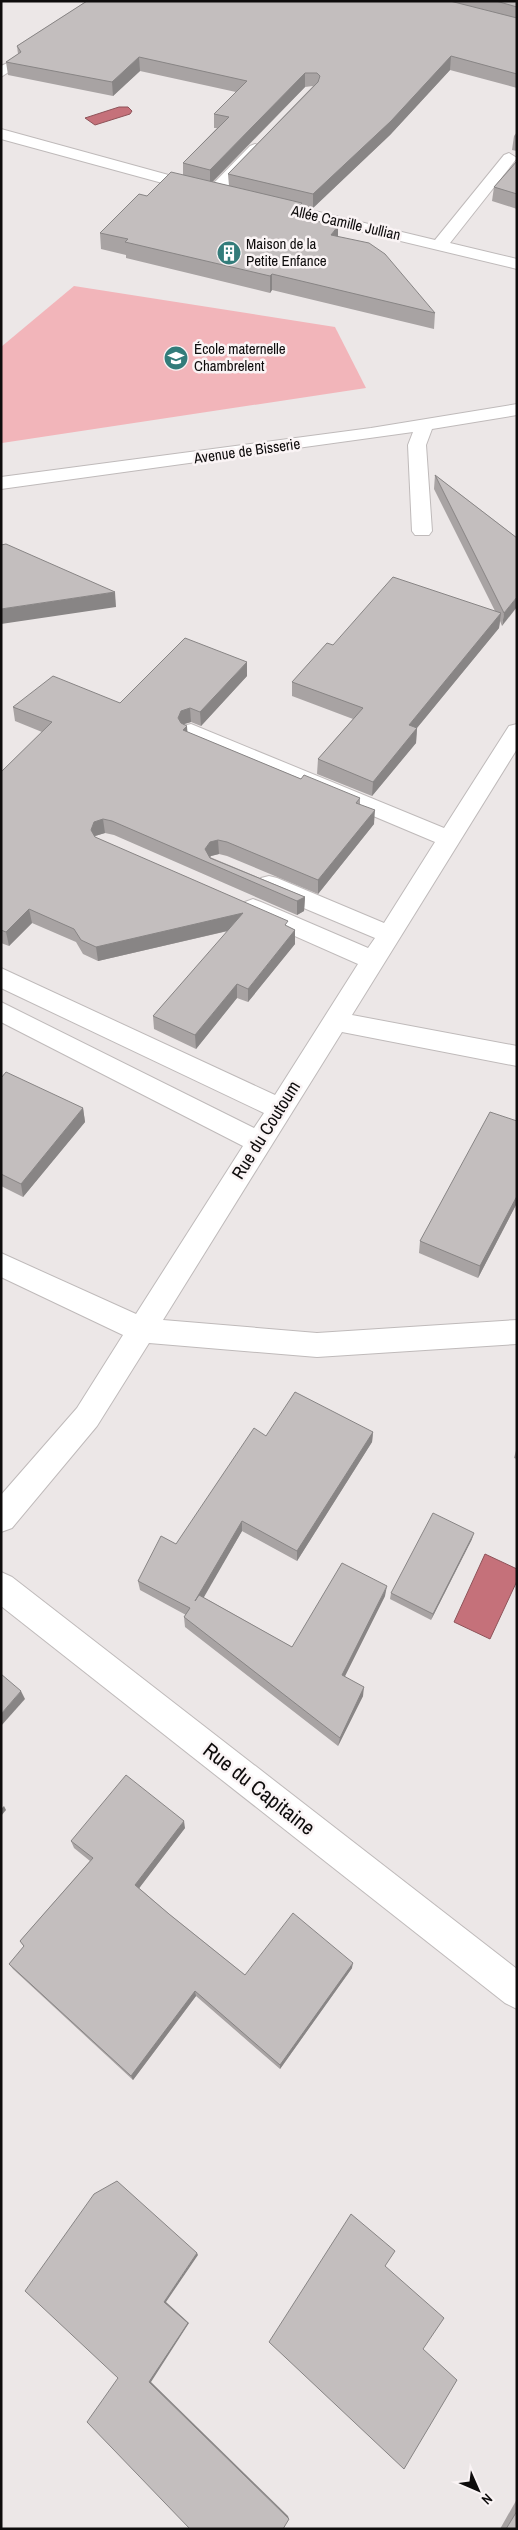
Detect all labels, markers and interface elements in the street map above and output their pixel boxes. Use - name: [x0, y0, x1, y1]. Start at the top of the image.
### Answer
- street label: Allée Camille Jullian: [288, 200, 403, 245]
- place label: Maison de la Petite Enfance: [246, 233, 327, 271]
- building icon: Maison de la Petite Enfance: [216, 240, 242, 266]
- place label: École maternelle Chambrelent: [194, 338, 286, 376]
- school or university icon: École maternelle Chambrelent: [163, 345, 189, 371]
- street label: Avenue de Bisserie: [191, 433, 302, 468]
- street label: Rue du Coutoum: [225, 1076, 306, 1184]
- street label: Rue du Capitaine: [197, 1736, 321, 1842]
- north arrow: [453, 2465, 503, 2515]
- text: N: [478, 2490, 496, 2508]

